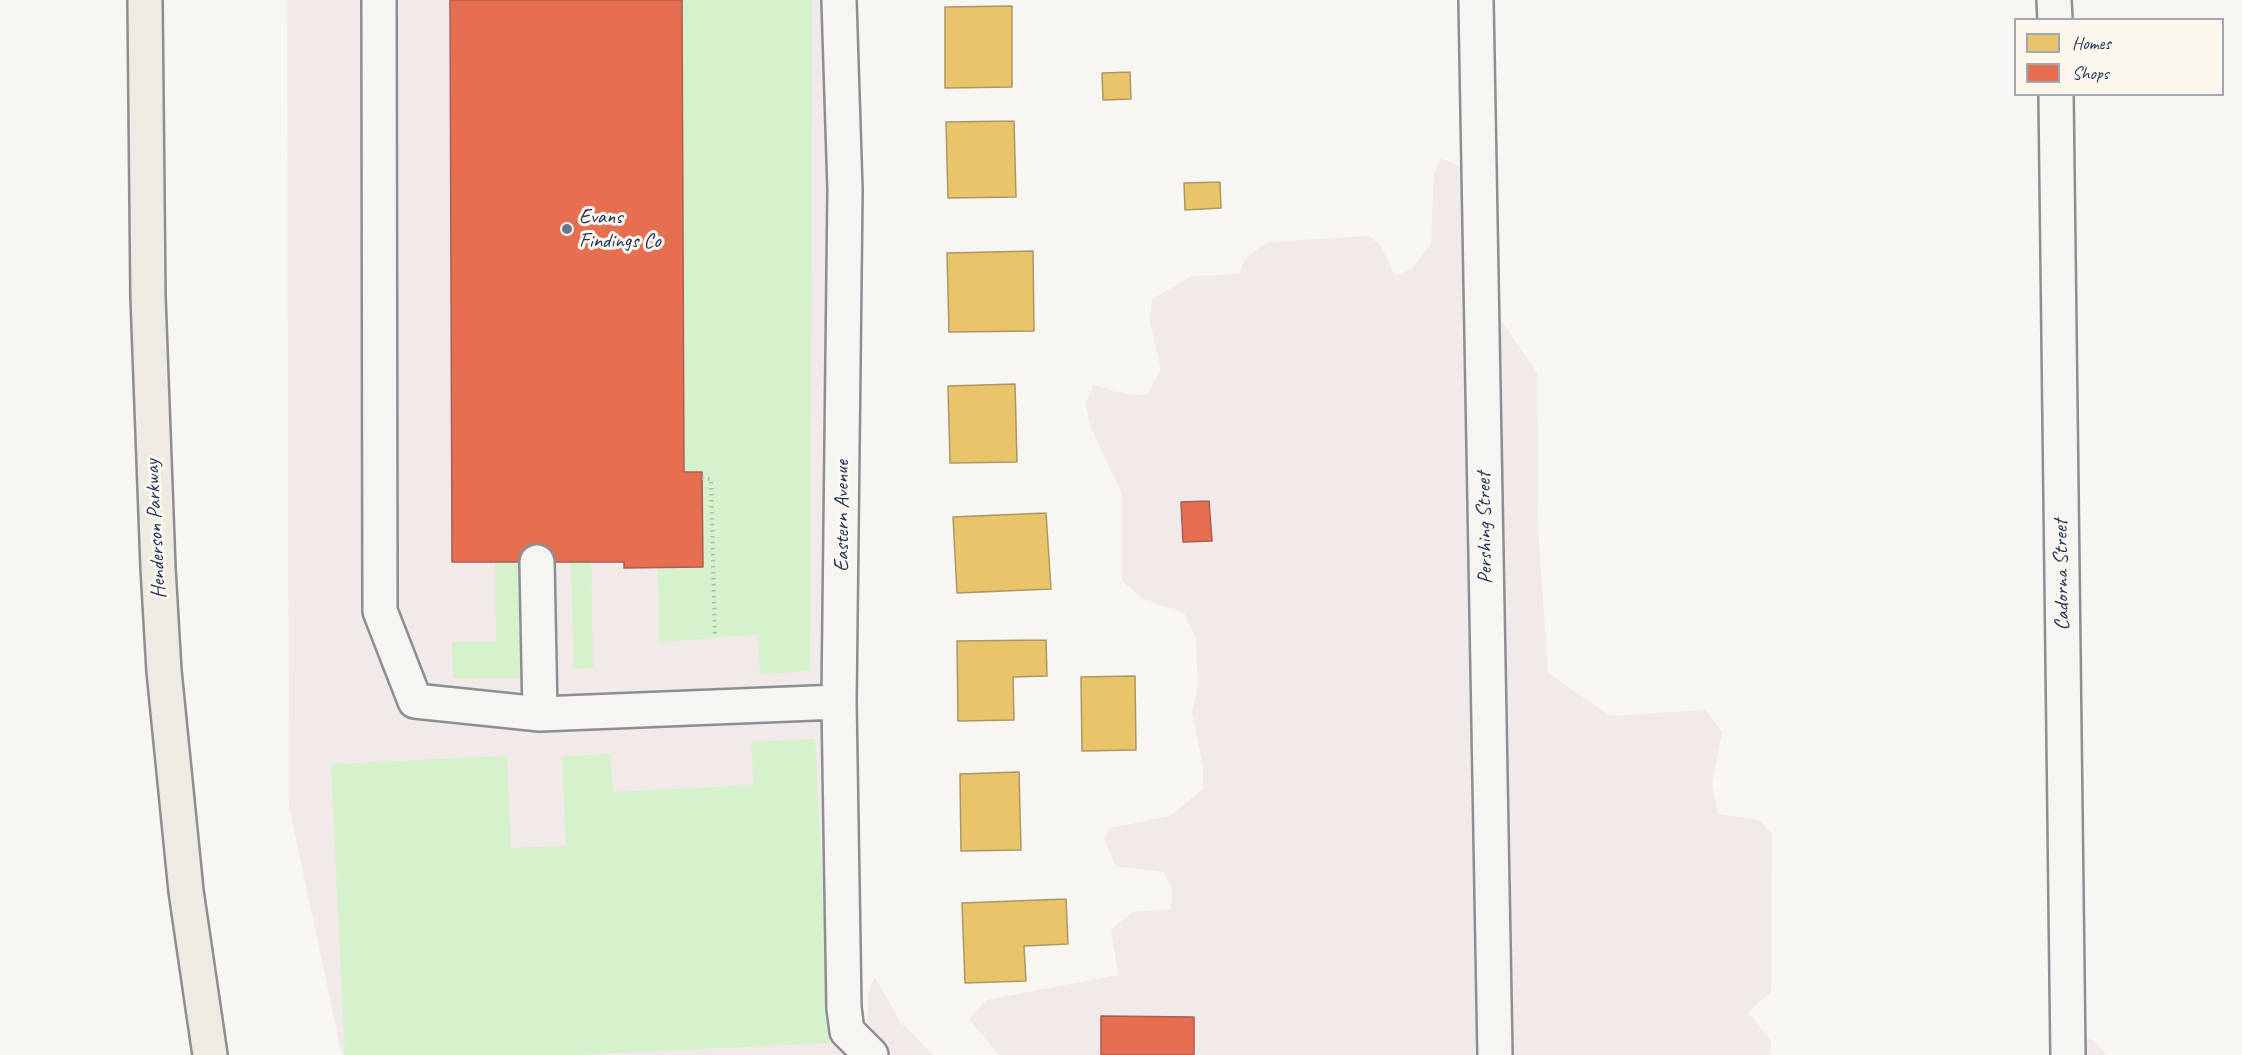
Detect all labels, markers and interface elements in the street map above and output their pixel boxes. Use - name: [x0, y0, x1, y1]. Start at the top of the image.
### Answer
- legend: [2014, 18, 2224, 96]
- text: Homes: [2072, 32, 2111, 54]
- text: Shops: [2072, 62, 2109, 84]
- place label: Evans Findings Co: [579, 204, 661, 254]
- marker: Evans Findings Co: [560, 222, 574, 236]
- street label: Henderson Parkway: [140, 459, 172, 599]
- street label: Eastern Avenue: [829, 460, 855, 572]
- street label: Pershing Street: [1471, 472, 1499, 584]
- street label: Cadorna Street: [2048, 519, 2076, 631]

